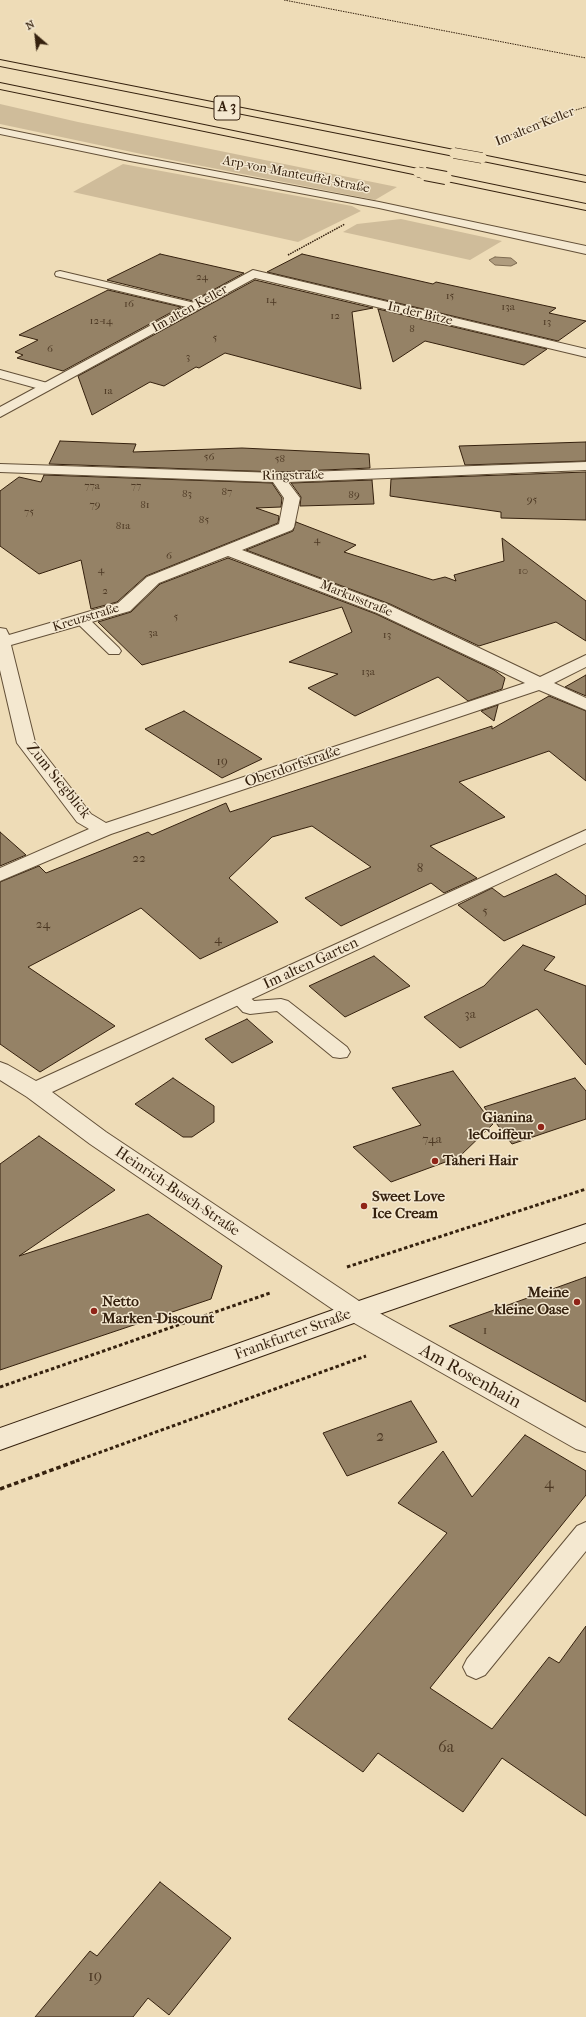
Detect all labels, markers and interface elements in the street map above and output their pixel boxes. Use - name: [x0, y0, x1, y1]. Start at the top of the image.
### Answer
- north arrow: [16, 16, 56, 56]
- text: N: [23, 17, 37, 33]
- road number: A 3: [214, 96, 240, 120]
- street label: Im alten Keller: [493, 104, 577, 150]
- street label: Arp-von-Manteuffel-Straße: [221, 153, 371, 197]
- house number: 24: [196, 270, 208, 284]
- street label: Im alten Keller: [149, 282, 231, 336]
- house number: 15: [446, 289, 454, 303]
- house number: 14: [266, 293, 276, 307]
- house number: 16: [124, 297, 134, 311]
- street label: In der Bitze: [386, 299, 454, 329]
- house number: 13a: [501, 300, 515, 314]
- house number: 12: [330, 309, 340, 323]
- house number: 12-14: [90, 314, 112, 328]
- house number: 13: [543, 315, 551, 329]
- house number: 8: [409, 322, 415, 336]
- house number: 5: [213, 331, 217, 345]
- house number: 6: [47, 342, 53, 356]
- house number: 3: [186, 350, 190, 364]
- house number: 1a: [103, 384, 113, 398]
- house number: 56: [204, 450, 214, 464]
- house number: 58: [275, 452, 285, 466]
- street label: Ringstraße: [262, 468, 324, 484]
- house number: 77a: [84, 479, 100, 493]
- house number: 77: [131, 479, 141, 493]
- house number: 87: [222, 485, 232, 499]
- house number: 83: [182, 487, 192, 501]
- house number: 89: [348, 488, 360, 502]
- house number: 95: [527, 493, 537, 507]
- house number: 79: [89, 498, 101, 512]
- house number: 81: [140, 498, 150, 512]
- house number: 75: [24, 505, 34, 519]
- house number: 85: [199, 513, 209, 527]
- house number: 81a: [116, 519, 130, 533]
- house number: 4: [314, 533, 320, 547]
- house number: 6: [166, 549, 172, 563]
- house number: 4: [98, 563, 104, 577]
- house number: 10: [518, 564, 528, 578]
- street label: Markusstraße: [318, 577, 394, 621]
- house number: 2: [102, 584, 108, 598]
- street label: Kreuzstraße: [51, 600, 121, 636]
- house number: 5: [174, 610, 178, 624]
- house number: 3a: [148, 626, 158, 640]
- house number: 13: [383, 628, 391, 642]
- house number: 13a: [361, 665, 375, 679]
- street label: Zum Siegblick: [22, 740, 94, 822]
- street label: Oberdorfstraße: [243, 742, 343, 792]
- house number: 19: [216, 754, 228, 770]
- house number: 22: [132, 851, 146, 867]
- house number: 8: [417, 861, 423, 877]
- house number: 5: [482, 904, 488, 920]
- house number: 24: [36, 917, 50, 933]
- house number: 4: [214, 932, 222, 948]
- street label: Im alten Garten: [261, 934, 361, 994]
- house number: 3a: [464, 1007, 476, 1023]
- place label: Gianina leCoiffeur: [468, 1109, 533, 1144]
- marker: Gianina leCoiffeur: [536, 1122, 546, 1132]
- house number: 74a: [422, 1132, 442, 1148]
- street label: Heinrich-Busch-Straße: [111, 1144, 243, 1240]
- place label: Taheri Hair: [443, 1152, 518, 1170]
- marker: Taheri Hair: [430, 1156, 440, 1166]
- place label: Sweet Love Ice Cream: [372, 1188, 445, 1223]
- marker: Sweet Love Ice Cream: [359, 1201, 369, 1211]
- place label: Meine kleine Oase: [494, 1284, 569, 1319]
- place label: Netto Marken-Discount: [102, 1293, 214, 1328]
- marker: Meine kleine Oase: [572, 1297, 582, 1307]
- marker: Netto Marken-Discount: [89, 1306, 99, 1316]
- street label: Frankfurter Straße: [232, 1306, 354, 1364]
- house number: 1: [483, 1323, 487, 1339]
- street label: Am Rosenhain: [416, 1340, 524, 1414]
- house number: 2: [376, 1427, 384, 1447]
- house number: 4: [544, 1474, 554, 1494]
- house number: 6a: [438, 1738, 454, 1758]
- house number: 19: [88, 1967, 102, 1987]

